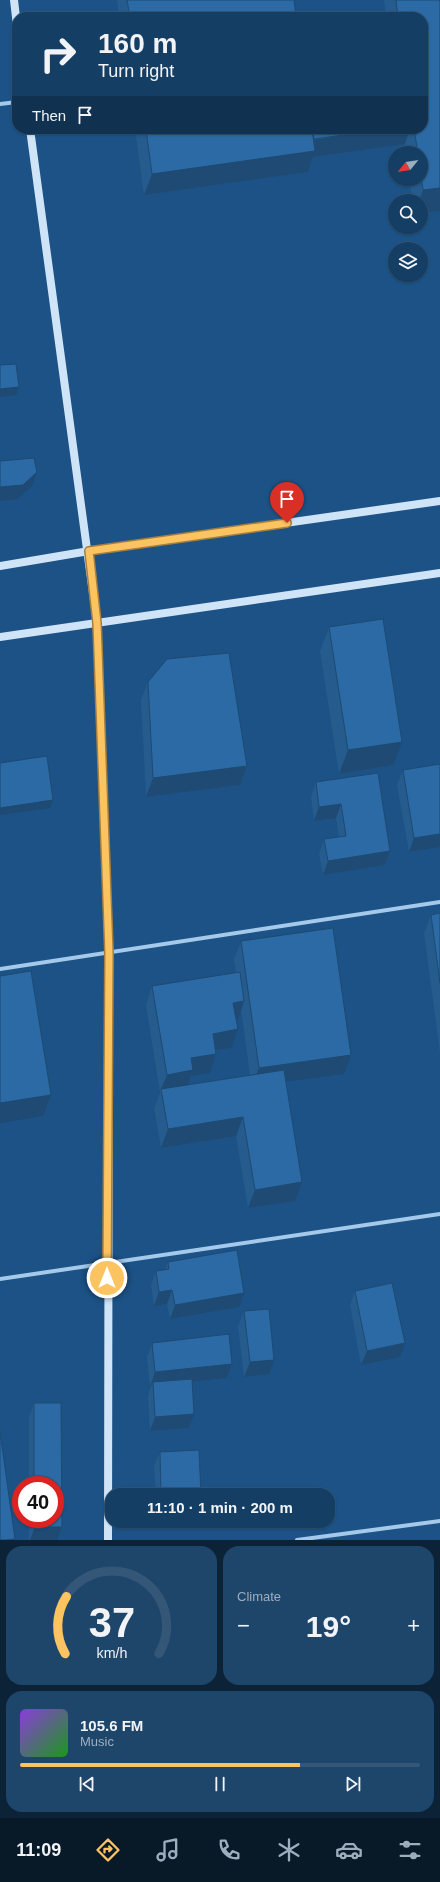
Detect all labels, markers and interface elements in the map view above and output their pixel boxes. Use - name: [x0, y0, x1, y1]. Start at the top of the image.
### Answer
- icon: right: [32, 28, 84, 80]
- text: 160 m: [98, 28, 177, 59]
- text: Turn right: [98, 61, 174, 81]
- icon: arrive: [74, 104, 96, 126]
- text: Then: [32, 107, 66, 124]
- north arrow: [388, 146, 428, 186]
- map controls: [388, 146, 428, 282]
- button: search: [388, 194, 428, 234]
- button: layers: [388, 242, 428, 282]
- pin: [270, 482, 304, 523]
- icon: arrive: [276, 488, 298, 510]
- position arrow: [86, 1257, 128, 1299]
- speed limit sign: 40: [12, 1476, 64, 1528]
- text: 11:10 · 1 min · 200 m: [147, 1499, 293, 1516]
- text: Climate: [237, 1589, 281, 1604]
- text: 37: [88, 1598, 135, 1645]
- text: 19°: [306, 1610, 351, 1643]
- text: −: [237, 1613, 250, 1638]
- text: +: [407, 1613, 420, 1638]
- text: km/h: [96, 1644, 127, 1660]
- text: 105.6 FM: [80, 1717, 143, 1734]
- text: Music: [80, 1734, 114, 1749]
- icon: previous: [76, 1773, 98, 1795]
- icon: pause: [209, 1773, 231, 1795]
- icon: next: [342, 1773, 364, 1795]
- icon: directions: [94, 1836, 122, 1864]
- icon: music: [154, 1836, 182, 1864]
- icon: phone: [215, 1836, 243, 1864]
- icon: climate: [275, 1836, 303, 1864]
- icon: car: [335, 1836, 363, 1864]
- icon: filters: [396, 1836, 424, 1864]
- text: 11:09: [16, 1840, 61, 1860]

